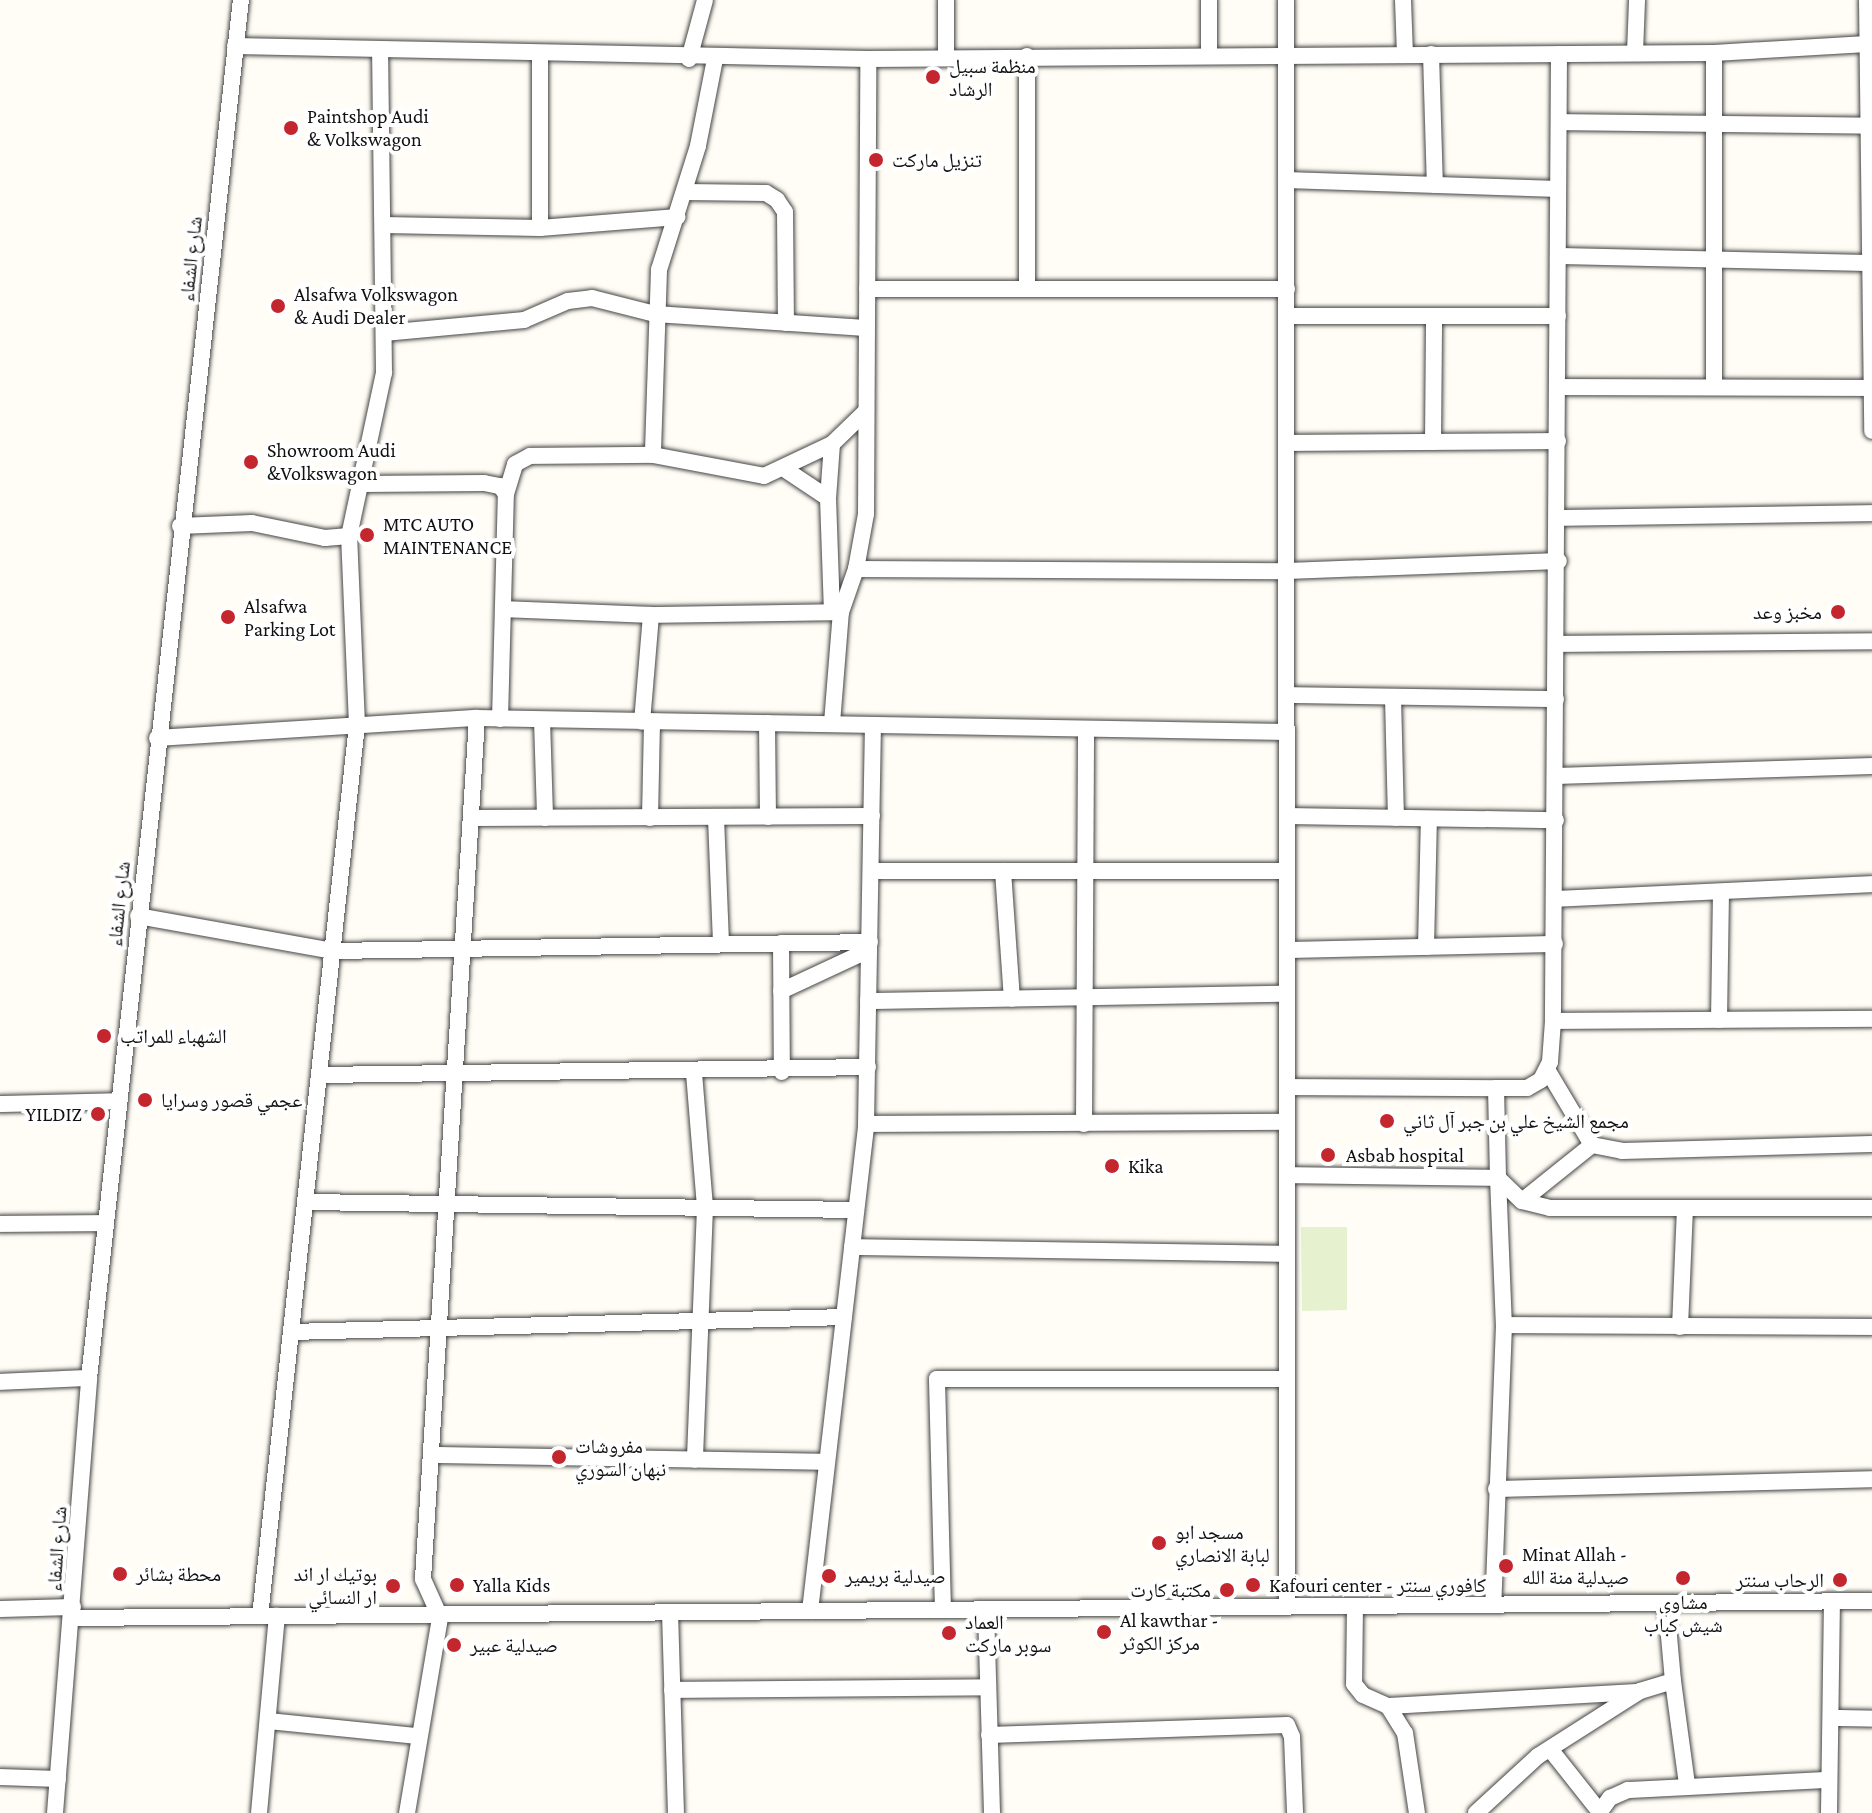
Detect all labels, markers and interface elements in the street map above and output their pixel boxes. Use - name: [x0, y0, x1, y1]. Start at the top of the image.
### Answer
- place label: منظمة سبيل الرشاد: [949, 54, 1036, 101]
- marker: منظمة سبيل الرشاد: [924, 68, 942, 86]
- place label: Paintshop Audi & Volkswagon: [307, 104, 429, 151]
- marker: Paintshop Audi & Volkswagon: [282, 119, 300, 137]
- place label: تنزيل ماركت: [892, 148, 982, 172]
- marker: تنزيل ماركت: [867, 151, 885, 169]
- street label: شارع الشفاء: [175, 215, 207, 303]
- place label: Alsafwa Volkswagon & Audi Dealer: [294, 282, 458, 329]
- marker: Alsafwa Volkswagon & Audi Dealer: [269, 297, 287, 315]
- place label: Showroom Audi &Volkswagon: [267, 438, 396, 485]
- marker: Showroom Audi &Volkswagon: [242, 453, 260, 471]
- place label: MTC AUTO MAINTENANCE: [383, 512, 512, 559]
- marker: MTC AUTO MAINTENANCE: [358, 526, 376, 544]
- place label: Alsafwa Parking Lot: [244, 594, 335, 641]
- place label: مخبز وعد: [1753, 600, 1822, 624]
- marker: مخبز وعد: [1829, 603, 1847, 621]
- marker: Alsafwa Parking Lot: [219, 608, 237, 626]
- street label: شارع الشفاء: [103, 860, 135, 948]
- place label: الشهباء للمراتب: [120, 1024, 227, 1048]
- marker: الشهباء للمراتب: [95, 1027, 113, 1045]
- place label: عجمي قصور وسرايا: [161, 1088, 302, 1112]
- marker: عجمي قصور وسرايا: [136, 1091, 154, 1109]
- place label: YILDIZ: [26, 1102, 82, 1126]
- marker: YILDIZ: [89, 1105, 107, 1123]
- place label: مجمع الشيخ علي بن جبر آل ثاني: [1403, 1109, 1629, 1133]
- marker: مجمع الشيخ علي بن جبر آل ثاني: [1378, 1112, 1396, 1130]
- place label: Asbab hospital: [1346, 1143, 1464, 1167]
- marker: Asbab hospital: [1317, 1144, 1339, 1166]
- place label: Kika: [1128, 1154, 1163, 1178]
- marker: Kika: [1103, 1157, 1121, 1175]
- place label: مفروشات نبهان السوري: [575, 1434, 666, 1481]
- marker: مفروشات نبهان السوري: [550, 1448, 568, 1466]
- street label: شارع الشفاء: [42, 1505, 72, 1593]
- place label: مسجد ابو لبابة الانصاري: [1175, 1520, 1270, 1567]
- marker: مسجد ابو لبابة الانصاري: [1150, 1534, 1168, 1552]
- place label: Minat Allah - صيدلية منة الله: [1522, 1542, 1629, 1589]
- marker: Minat Allah - صيدلية منة الله: [1497, 1557, 1515, 1575]
- place label: محطة بشائر: [136, 1562, 221, 1586]
- place label: بوتيك ار اند ار النسائي: [294, 1562, 377, 1609]
- place label: صيدلية بريمير: [845, 1564, 946, 1588]
- marker: محطة بشائر: [111, 1565, 129, 1583]
- marker: صيدلية بريمير: [820, 1567, 838, 1585]
- place label: الرحاب سنتر: [1736, 1568, 1824, 1592]
- marker: مشاوي شيش كباب: [1674, 1569, 1692, 1587]
- marker: الرحاب سنتر: [1831, 1571, 1849, 1589]
- place label: Yalla Kids: [473, 1573, 550, 1597]
- place label: Kafouri center - كافوري سنتر: [1269, 1573, 1486, 1597]
- marker: Yalla Kids: [448, 1576, 466, 1594]
- marker: Kafouri center - كافوري سنتر: [1244, 1576, 1262, 1594]
- marker: بوتيك ار اند ار النسائي: [384, 1577, 402, 1595]
- place label: مكتبة كارت: [1130, 1578, 1211, 1602]
- marker: مكتبة كارت: [1218, 1581, 1236, 1599]
- place label: مشاوي شيش كباب: [1643, 1590, 1723, 1637]
- place label: Al kawthar - مركز الكوثر: [1120, 1608, 1219, 1655]
- place label: العماد سوبر ماركت: [965, 1610, 1051, 1657]
- marker: Al kawthar - مركز الكوثر: [1095, 1623, 1113, 1641]
- marker: العماد سوبر ماركت: [940, 1624, 958, 1642]
- place label: صيدلية عبير: [470, 1633, 558, 1657]
- marker: صيدلية عبير: [445, 1636, 463, 1654]

